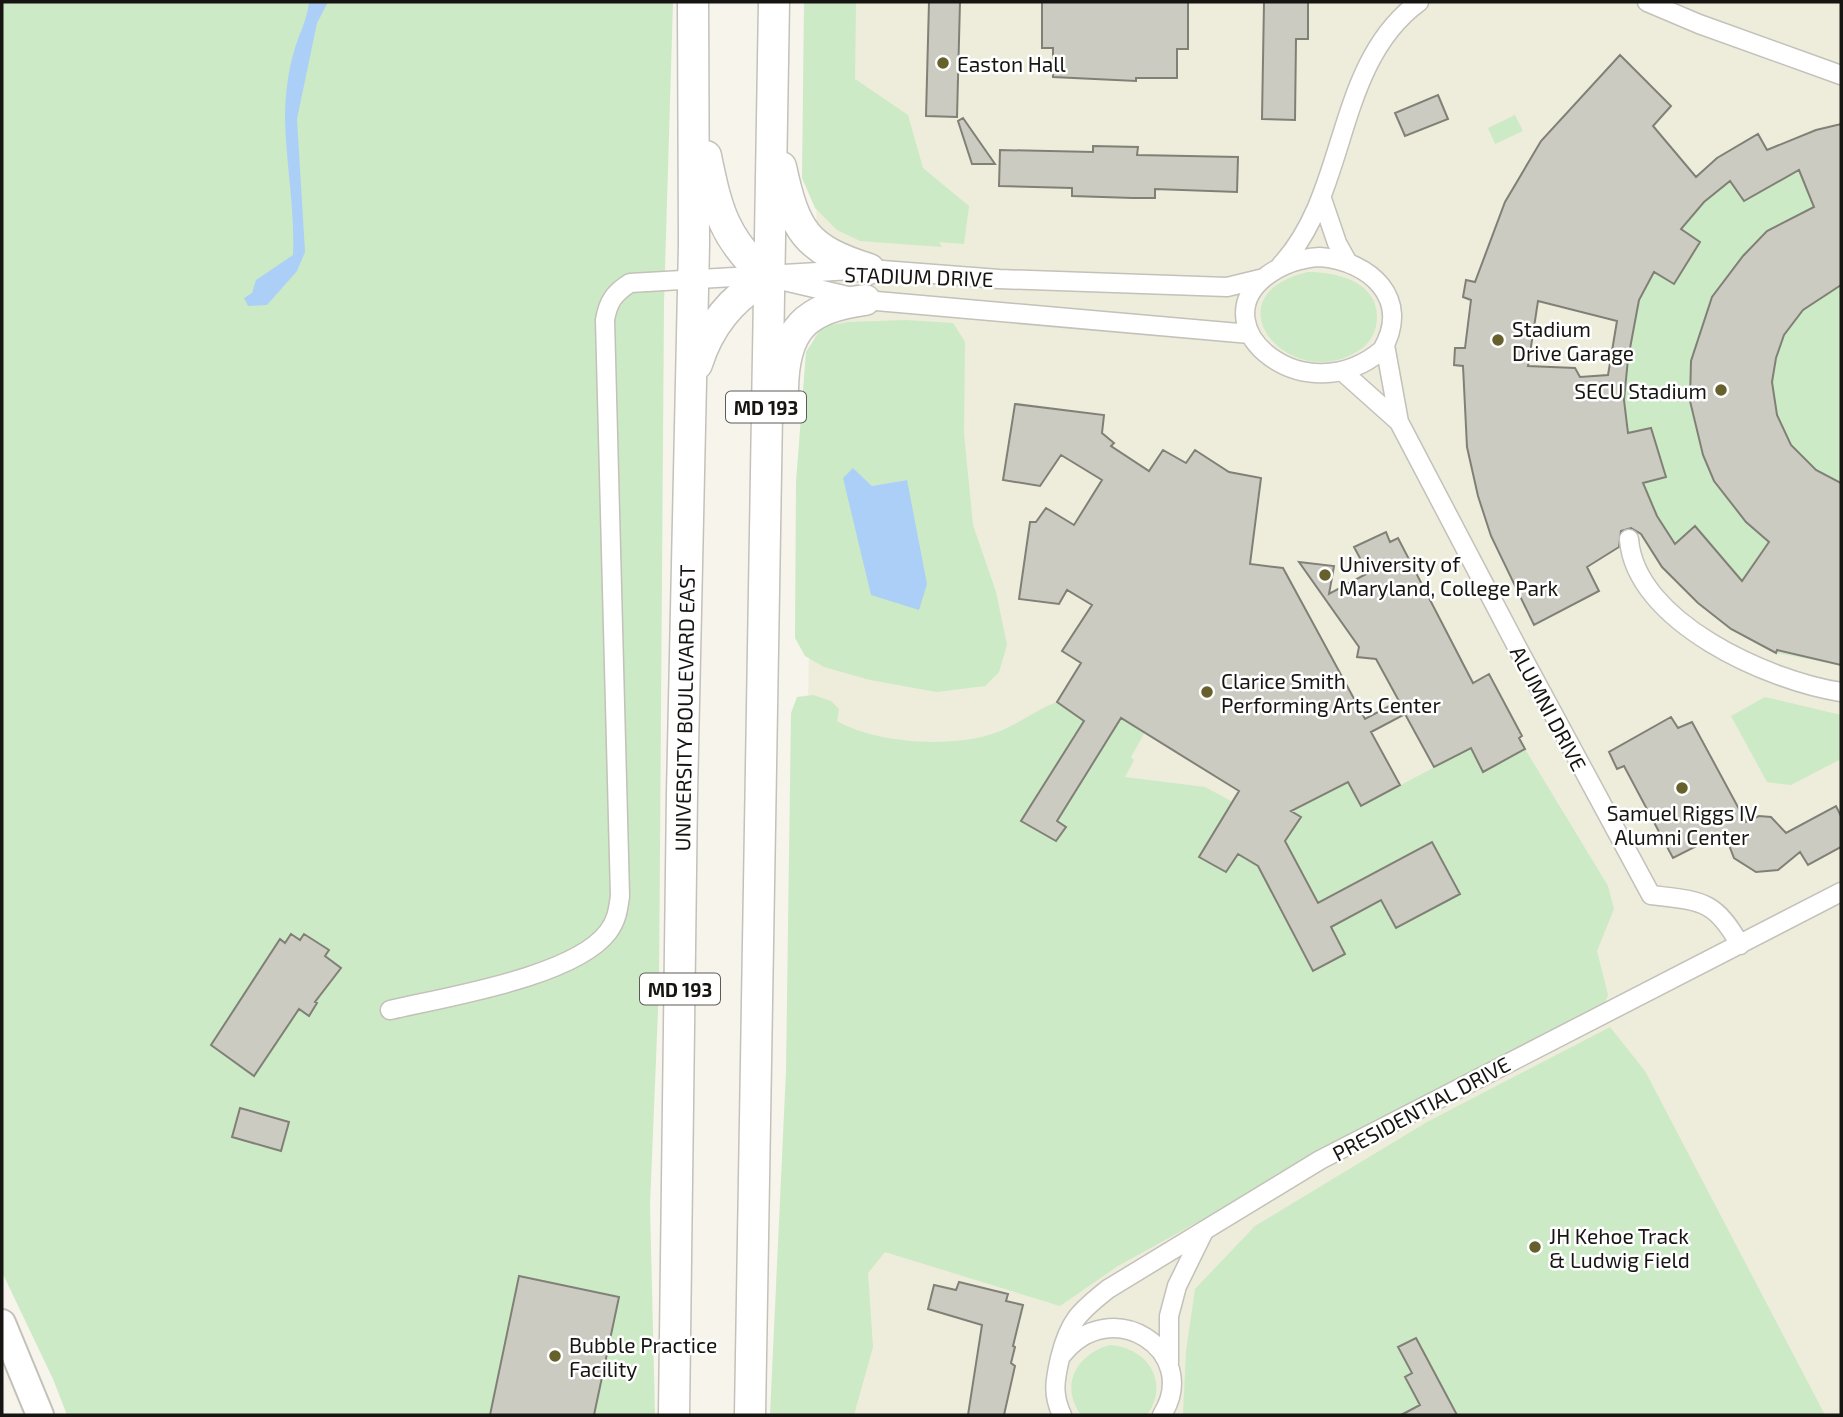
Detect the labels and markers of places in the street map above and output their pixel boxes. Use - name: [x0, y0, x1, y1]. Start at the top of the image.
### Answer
- place label: Easton Hall: [957, 51, 1067, 76]
- marker: Easton Hall: [935, 55, 951, 71]
- place label: Stadium Drive Garage: [1512, 316, 1634, 365]
- marker: Stadium Drive Garage: [1490, 332, 1506, 348]
- place label: SECU Stadium: [1574, 378, 1707, 403]
- marker: SECU Stadium: [1713, 382, 1729, 398]
- place label: University of Maryland, College Park: [1339, 551, 1558, 600]
- marker: University of Maryland, College Park: [1317, 567, 1333, 583]
- place label: Clarice Smith Performing Arts Center: [1221, 668, 1441, 717]
- marker: Clarice Smith Performing Arts Center: [1199, 684, 1215, 700]
- marker: Samuel Riggs IV Alumni Center: [1674, 780, 1690, 796]
- place label: Samuel Riggs IV Alumni Center: [1607, 800, 1758, 849]
- place label: JH Kehoe Track & Ludwig Field: [1549, 1223, 1690, 1272]
- marker: JH Kehoe Track & Ludwig Field: [1527, 1239, 1543, 1255]
- place label: Bubble Practice Facility: [569, 1332, 717, 1381]
- marker: Bubble Practice Facility: [547, 1348, 563, 1364]

